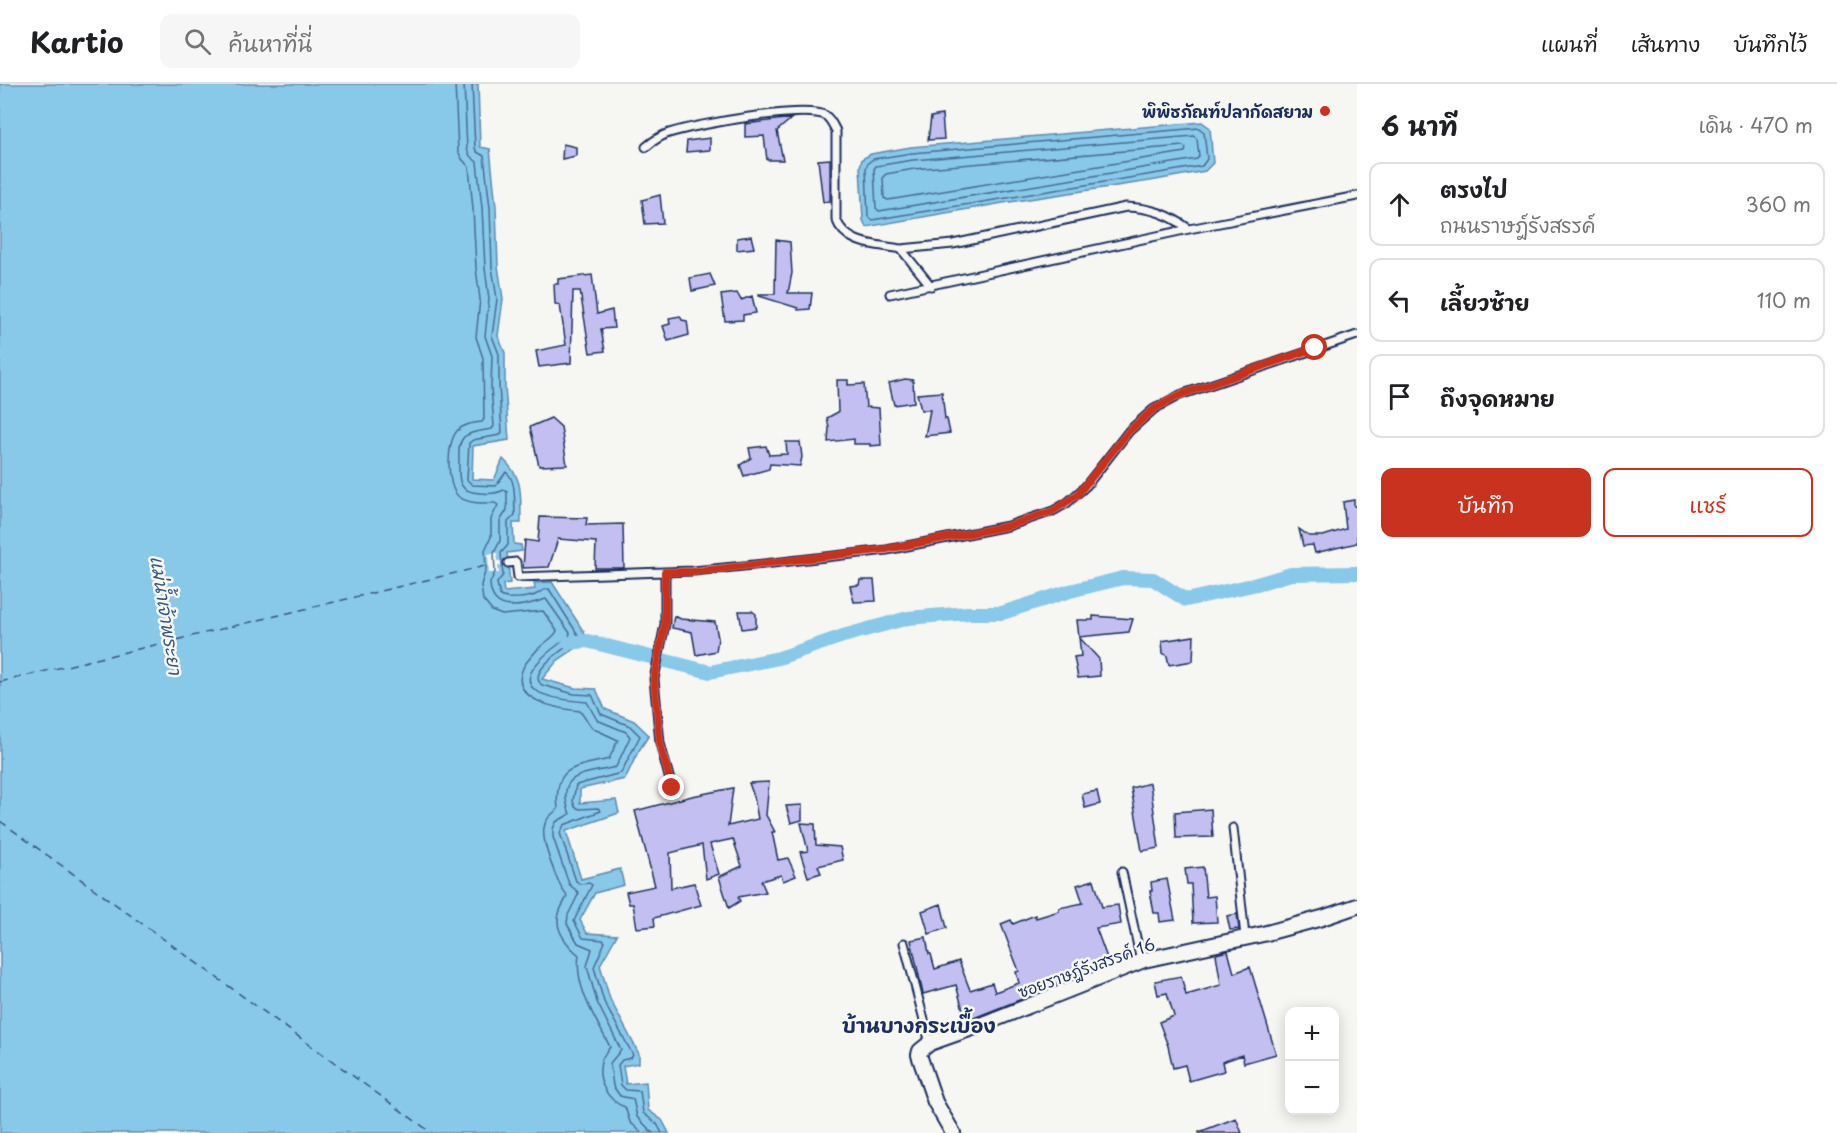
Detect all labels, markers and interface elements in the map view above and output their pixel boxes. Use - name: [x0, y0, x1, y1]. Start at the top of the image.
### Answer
- search box: [160, 14, 580, 68]
- text: Kartio: [30, 20, 124, 63]
- icon: search: [181, 25, 214, 58]
- text: ค้นหาที่นี่: [229, 26, 312, 59]
- text: แผนที่: [1541, 27, 1598, 59]
- text: เส้นทาง: [1631, 27, 1700, 59]
- text: บันทึกไว้: [1733, 27, 1807, 59]
- place label: พิพิธภัณฑ์ปลากัดสยาม: [1142, 99, 1313, 123]
- marker: พิพิธภัณฑ์ปลากัดสยาม: [1318, 104, 1332, 118]
- text: 6 นาที: [1381, 106, 1458, 145]
- text: เดิน · 470 m: [1699, 110, 1813, 140]
- text: ตรงไป: [1440, 172, 1508, 205]
- icon: ahead: [1383, 188, 1416, 221]
- text: 360 m: [1745, 189, 1811, 219]
- text: ถนนราษฎ์รังสรรค์: [1440, 210, 1595, 240]
- icon: left: [1383, 284, 1416, 317]
- text: เลี้ยวซ้าย: [1440, 285, 1530, 318]
- text: 110 m: [1757, 285, 1811, 315]
- route start: [1301, 334, 1327, 360]
- icon: arrive: [1383, 380, 1416, 413]
- text: ถึงจุดหมาย: [1440, 381, 1555, 414]
- button: บันทึก: [1381, 468, 1591, 537]
- button: แชร์: [1603, 468, 1813, 537]
- water label: แม่น้ำเจ้าพระยา: [144, 553, 192, 677]
- route end: [658, 774, 684, 800]
- street label: ซอยราษฎ์รังสรรค์ 16: [1014, 931, 1158, 1004]
- district label: บ้านบางกระเบื้อง: [842, 1007, 996, 1040]
- map controls: [1285, 1007, 1339, 1115]
- button: +: [1285, 1007, 1339, 1061]
- button: −: [1285, 1061, 1339, 1115]

